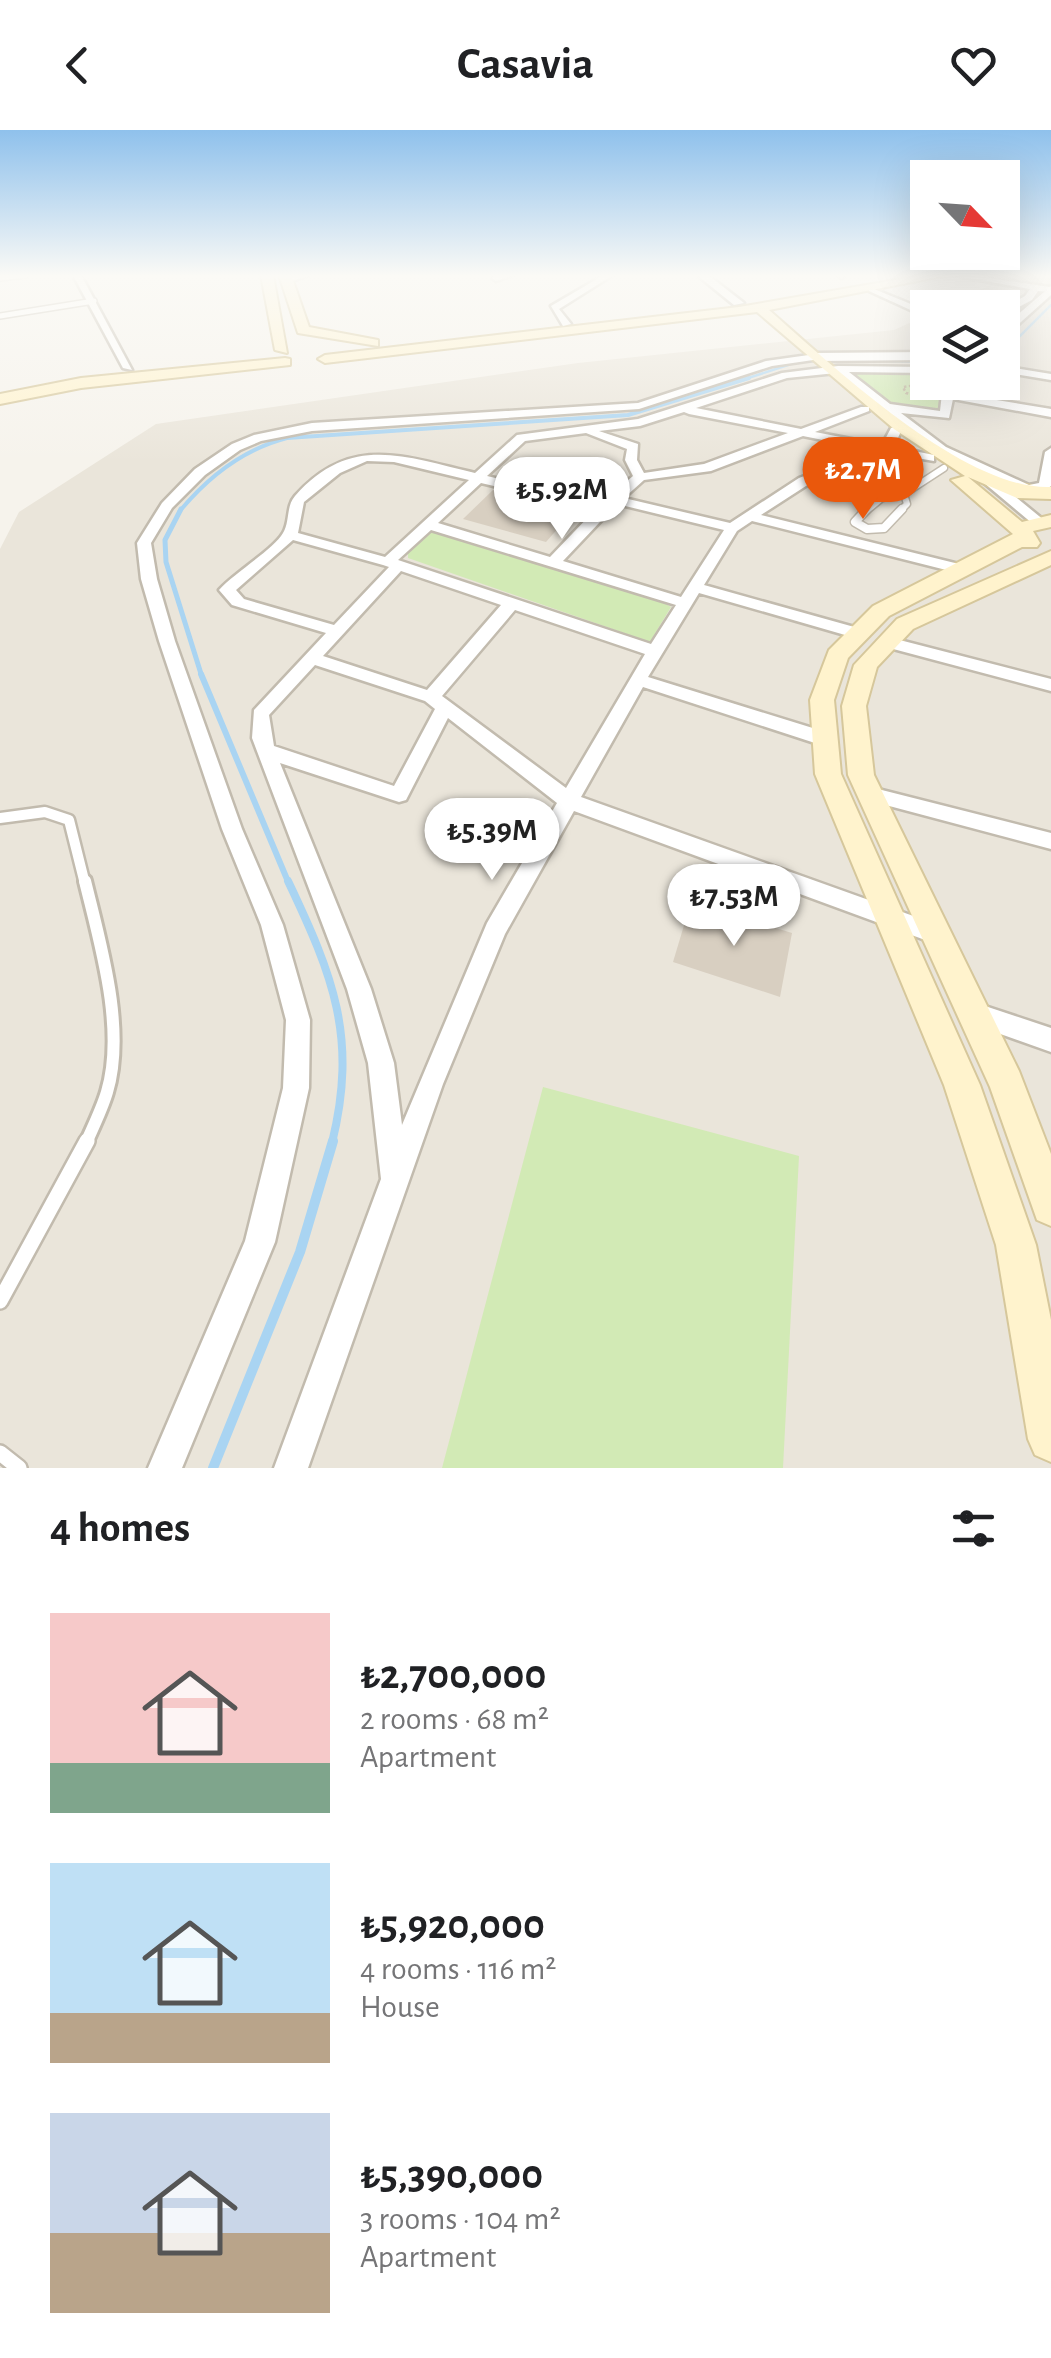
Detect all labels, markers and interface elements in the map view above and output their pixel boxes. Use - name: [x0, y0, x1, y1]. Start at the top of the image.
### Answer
- icon: back: [50, 38, 105, 93]
- icon: heart: [946, 38, 1001, 93]
- text: Casavia: [457, 42, 594, 87]
- north arrow: [910, 160, 1020, 270]
- map controls: [910, 160, 1020, 400]
- button: layers: [910, 290, 1020, 400]
- pin: ₺2.7M: [793, 437, 933, 522]
- text: ₺2.7M: [825, 453, 901, 485]
- pin: ₺5.92M: [481, 457, 643, 542]
- text: ₺5.92M: [516, 473, 608, 505]
- pin: ₺5.39M: [411, 798, 573, 883]
- text: ₺5.39M: [447, 814, 537, 846]
- pin: ₺7.53M: [653, 864, 815, 949]
- text: ₺7.53M: [689, 880, 779, 912]
- icon: filters: [946, 1501, 1001, 1556]
- text: 4 homes: [50, 1507, 190, 1549]
- icon: home: [130, 1653, 250, 1773]
- text: ₺2,700,000: [360, 1654, 546, 1696]
- text: 2 rooms · 68 m²: [360, 1703, 549, 1735]
- text: Apartment: [360, 1741, 496, 1773]
- icon: home: [130, 1903, 250, 2023]
- text: ₺5,920,000: [360, 1904, 545, 1946]
- text: 4 rooms · 116 m²: [360, 1953, 557, 1985]
- text: House: [360, 1991, 440, 2023]
- icon: home: [130, 2153, 250, 2273]
- text: ₺5,390,000: [360, 2154, 543, 2196]
- text: 3 rooms · 104 m²: [360, 2203, 561, 2235]
- text: Apartment: [360, 2241, 496, 2273]

